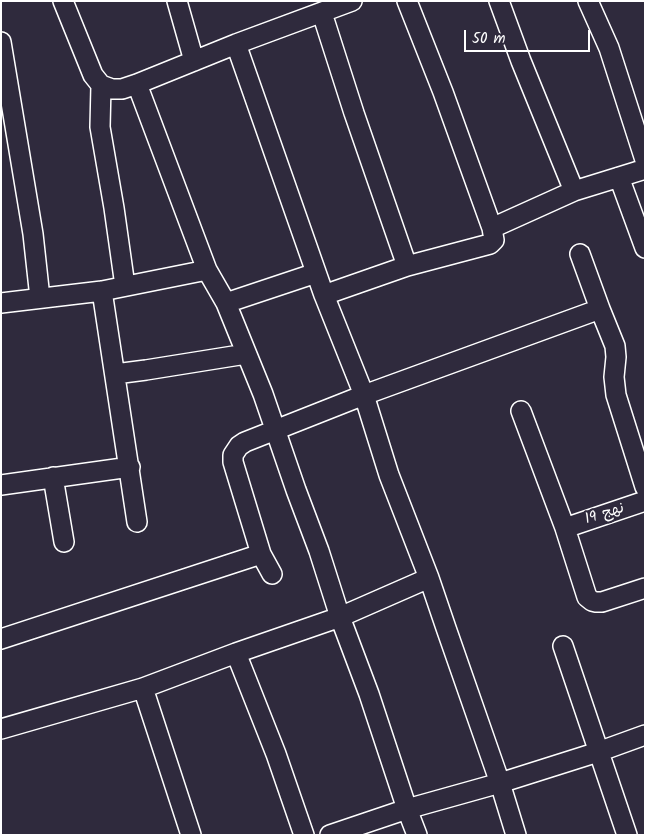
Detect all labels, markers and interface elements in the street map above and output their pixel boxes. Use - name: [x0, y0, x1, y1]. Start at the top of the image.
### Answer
- scale bar: [466, 20, 592, 52]
- text: 50 m: [472, 27, 506, 51]
- street label: نهج 19: [583, 500, 627, 530]

